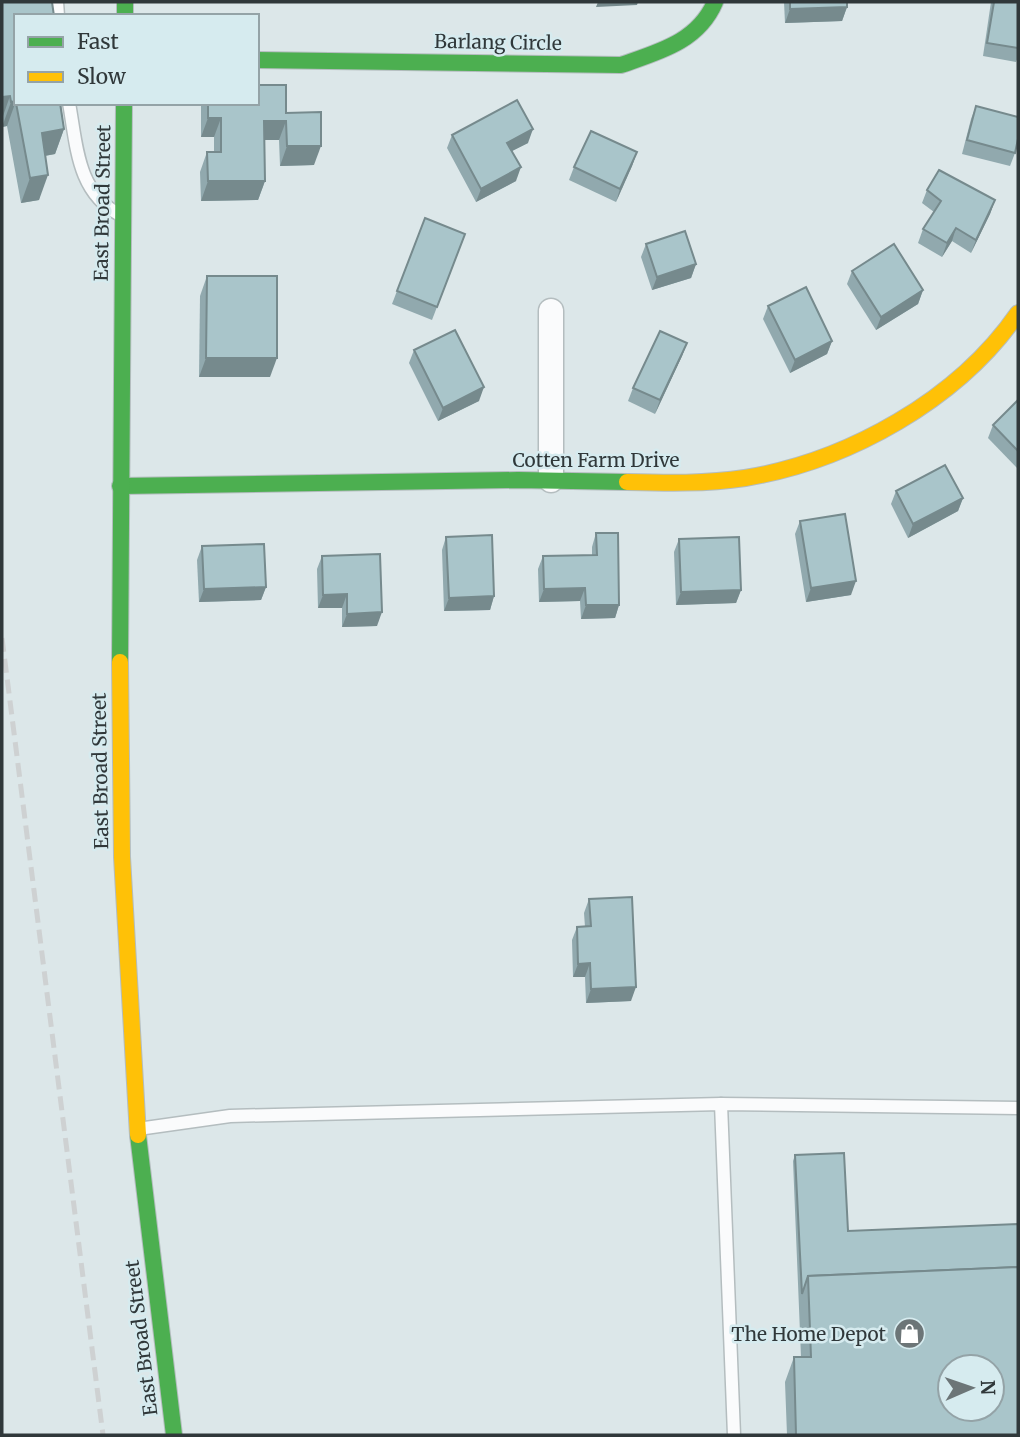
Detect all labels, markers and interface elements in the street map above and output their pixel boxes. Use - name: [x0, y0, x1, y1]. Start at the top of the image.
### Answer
- legend: [14, 14, 259, 105]
- text: Fast: [77, 28, 119, 55]
- street label: Barlang Circle: [434, 29, 562, 55]
- text: Slow: [77, 63, 126, 90]
- street label: East Broad Street: [89, 124, 115, 282]
- street label: Cotten Farm Drive: [512, 448, 680, 472]
- street label: East Broad Street: [87, 692, 113, 850]
- street label: East Broad Street: [119, 1258, 162, 1417]
- shop icon: The Home Depot: [892, 1317, 926, 1351]
- place label: The Home Depot: [731, 1322, 887, 1346]
- north arrow: [936, 1353, 1006, 1423]
- text: N: [976, 1379, 1000, 1395]

